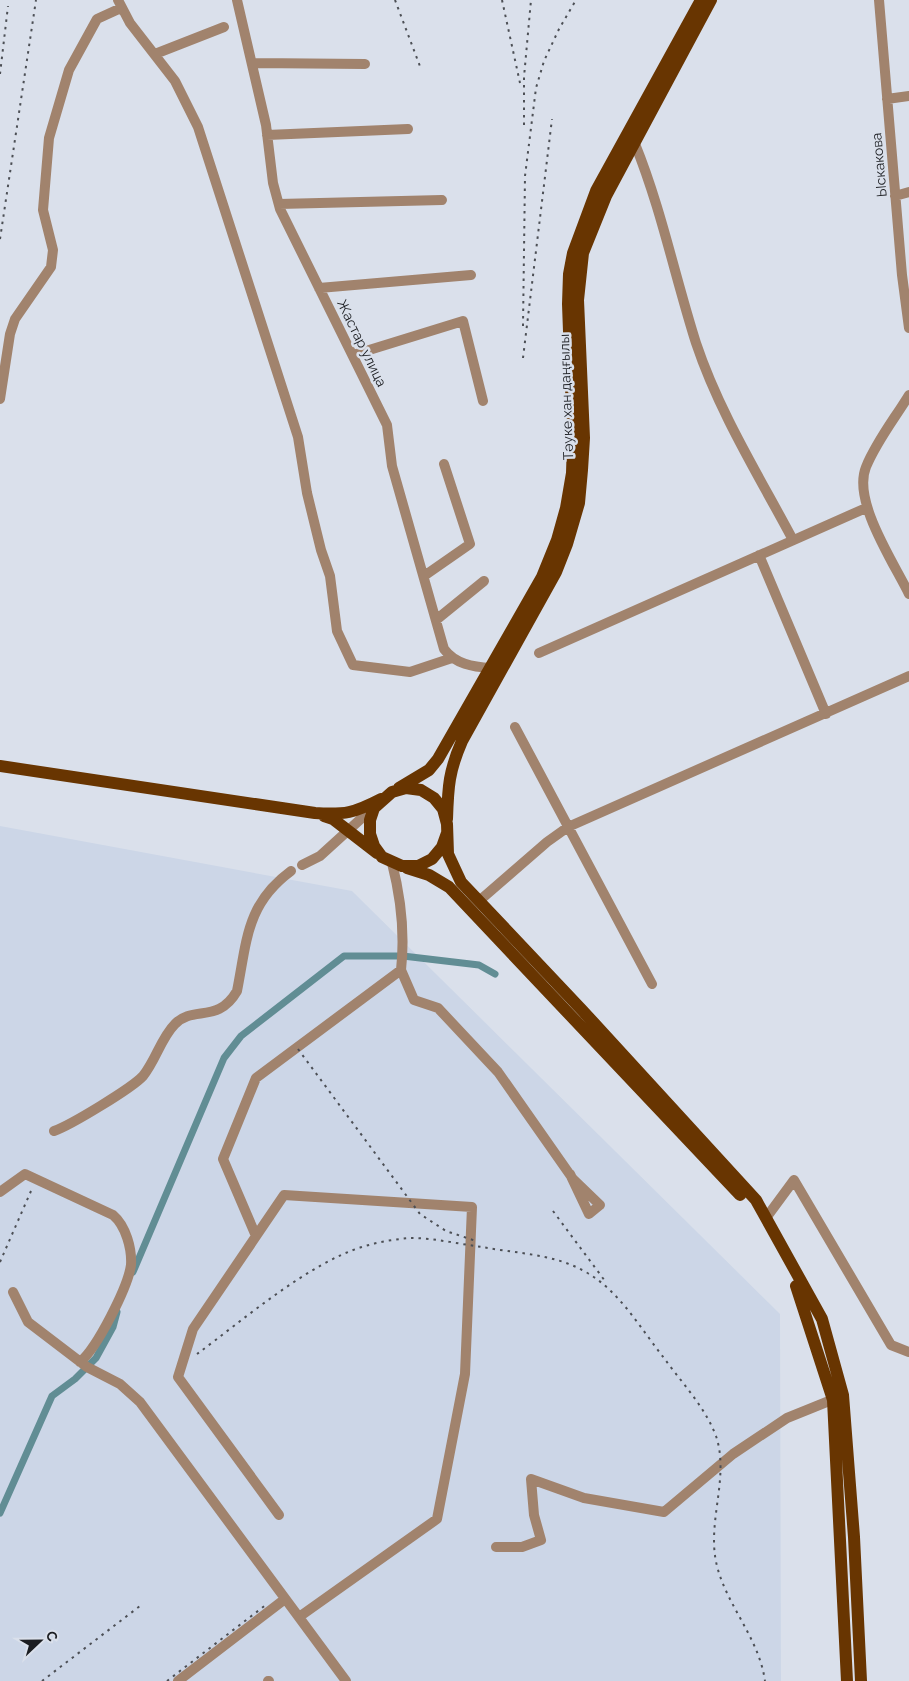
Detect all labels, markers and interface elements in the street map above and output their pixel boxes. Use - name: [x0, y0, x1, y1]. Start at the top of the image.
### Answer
- street label: Ыскакова: [868, 132, 890, 198]
- street label: Жастар улица: [334, 297, 390, 389]
- street label: Тәуке хан даңғылы: [556, 334, 576, 460]
- north arrow: [15, 1616, 65, 1666]
- text: С: [43, 1629, 61, 1644]

